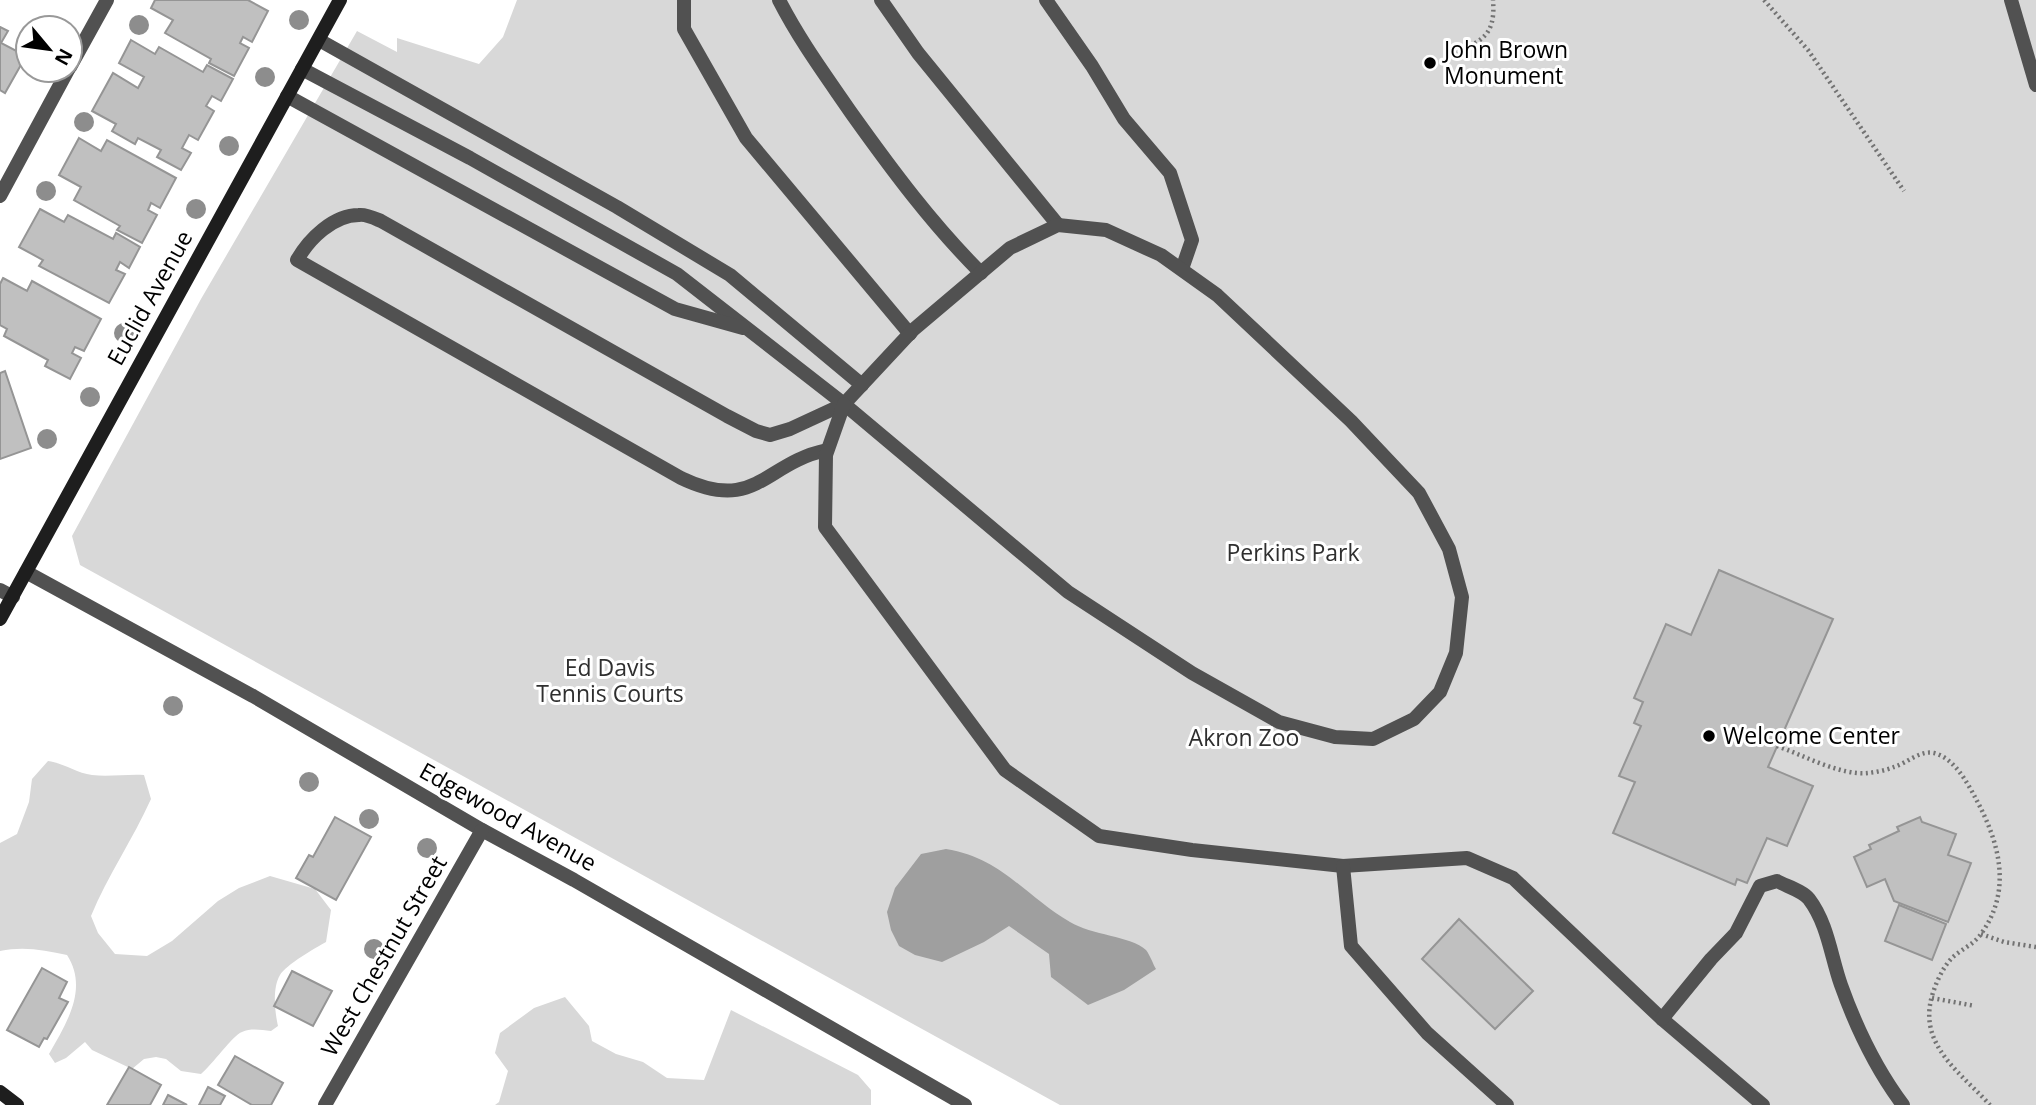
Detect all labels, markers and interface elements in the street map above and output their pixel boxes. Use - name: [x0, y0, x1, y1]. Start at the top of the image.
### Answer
- north arrow: [14, 14, 84, 84]
- place label: John Brown Monument: [1442, 33, 1568, 91]
- text: N: [49, 44, 79, 70]
- marker: John Brown Monument: [1422, 55, 1438, 71]
- street label: Euclid Avenue: [99, 224, 199, 371]
- park label: Perkins Park: [1226, 536, 1360, 568]
- park label: Ed Davis Tennis Courts: [536, 651, 684, 709]
- place label: Welcome Center: [1723, 719, 1901, 751]
- park label: Akron Zoo: [1189, 721, 1299, 753]
- marker: Welcome Center: [1701, 728, 1717, 744]
- street label: Edgewood Avenue: [414, 754, 603, 878]
- street label: West Chestnut Street: [313, 849, 454, 1062]

